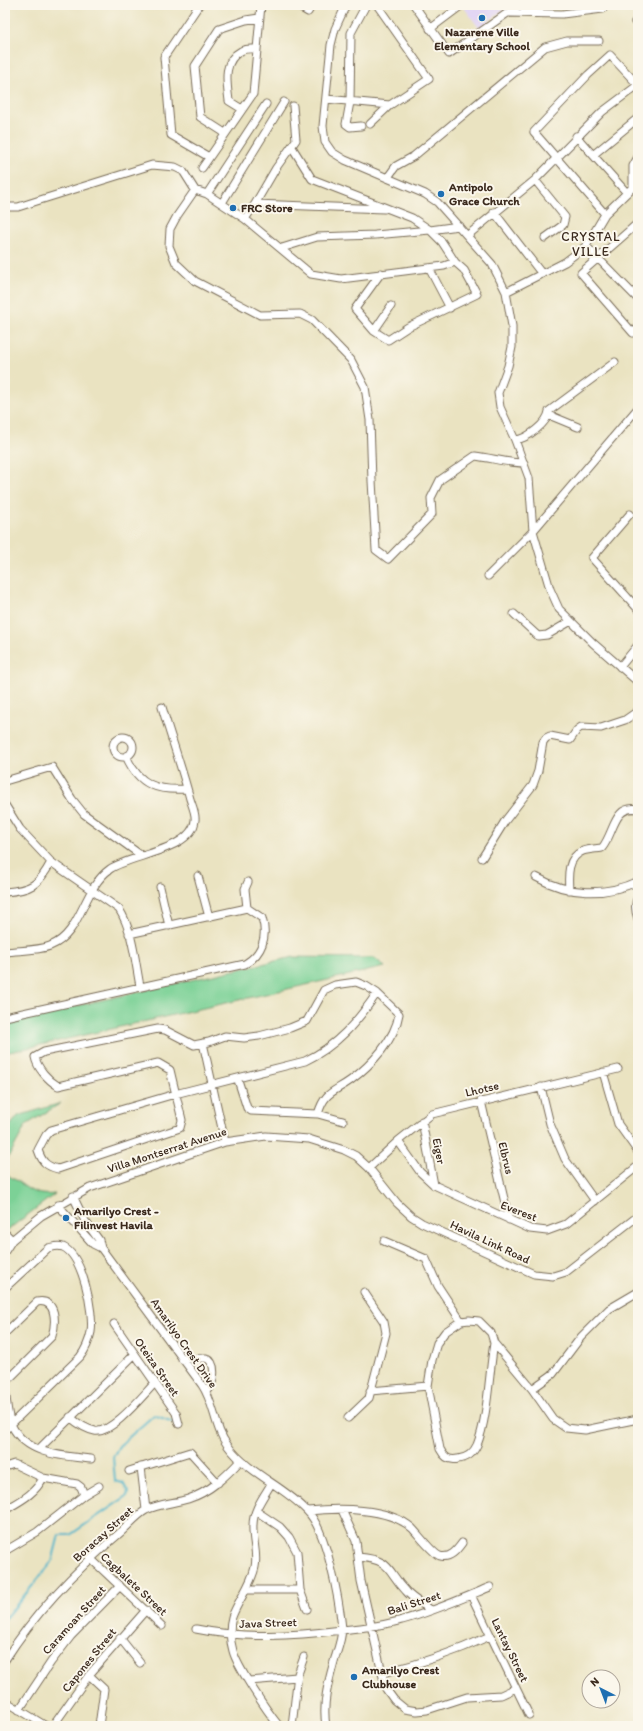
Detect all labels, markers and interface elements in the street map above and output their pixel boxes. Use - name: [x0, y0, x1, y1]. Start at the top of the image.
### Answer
- marker: Nazarene Ville Elementary School: [477, 13, 487, 23]
- place label: Nazarene Ville Elementary School: [434, 25, 530, 54]
- place label: Antipolo Grace Church: [448, 180, 520, 208]
- marker: Antipolo Grace Church: [436, 189, 446, 199]
- place label: FRC Store: [241, 201, 293, 215]
- marker: FRC Store: [228, 203, 238, 213]
- district label: CRYSTAL VILLE: [561, 229, 621, 259]
- street label: Lhotse: [464, 1078, 501, 1100]
- street label: Villa Montserrat Avenue: [106, 1124, 229, 1176]
- street label: Eiger: [430, 1137, 448, 1166]
- street label: Elbrus: [495, 1140, 517, 1176]
- street label: Everest: [499, 1198, 540, 1225]
- place label: Amarilyo Crest - Filinvest Havila: [73, 1204, 159, 1232]
- marker: Amarilyo Crest - Filinvest Havila: [61, 1213, 71, 1223]
- street label: Havila Link Road: [448, 1217, 533, 1267]
- street label: Amarilyo Crest Drive: [148, 1295, 220, 1391]
- street label: Oteiza Street: [132, 1335, 183, 1399]
- street label: Boracay Street: [70, 1503, 136, 1565]
- street label: Cagbalete Street: [98, 1549, 171, 1619]
- street label: Caramoan Street: [39, 1582, 109, 1657]
- street label: Bali Street: [386, 1588, 443, 1618]
- street label: Java Street: [239, 1615, 298, 1631]
- street label: Lantay Street: [488, 1616, 532, 1685]
- street label: Capones Street: [59, 1625, 119, 1695]
- place label: Amarilyo Crest Clubhouse: [361, 1663, 440, 1691]
- north arrow: [581, 1669, 621, 1709]
- marker: Amarilyo Crest Clubhouse: [349, 1672, 359, 1682]
- text: N: [588, 1675, 602, 1689]

